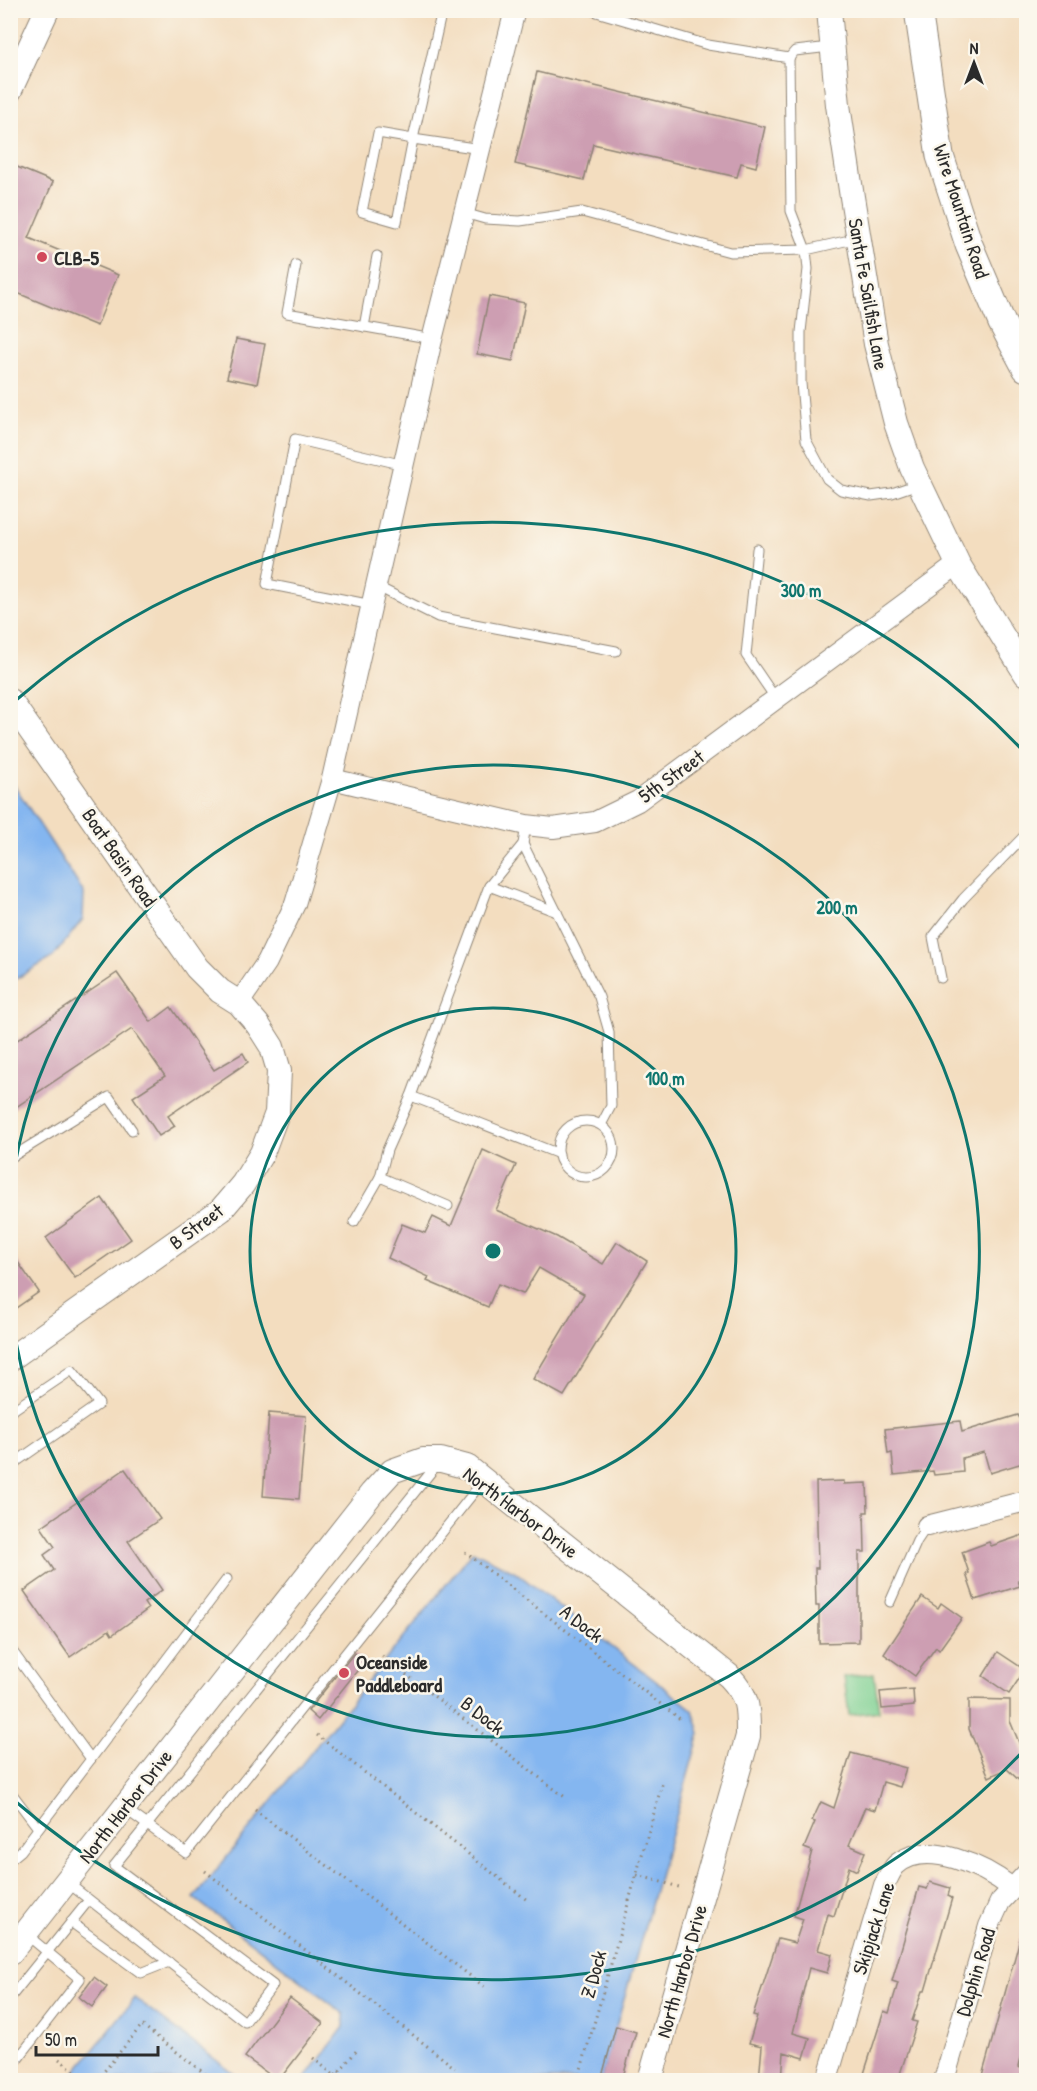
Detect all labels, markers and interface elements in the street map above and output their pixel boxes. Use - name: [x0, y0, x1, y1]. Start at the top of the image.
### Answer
- north arrow: [944, 33, 1004, 93]
- text: N: [970, 37, 979, 59]
- street label: Wire Mountain Road: [928, 140, 996, 282]
- street label: Santa Fe Sailfish Lane: [842, 216, 896, 372]
- place label: CLB-5: [54, 244, 100, 271]
- marker: CLB-5: [35, 250, 49, 264]
- text: 300 m: [781, 578, 821, 603]
- street label: 5th Street: [633, 742, 710, 809]
- street label: Boat Basin Road: [76, 803, 164, 912]
- text: 200 m: [817, 895, 857, 920]
- text: 100 m: [645, 1066, 685, 1091]
- street label: B Street: [163, 1196, 229, 1255]
- centre of rings: [483, 1241, 503, 1261]
- street label: North Harbor Drive: [458, 1460, 584, 1564]
- street label: A Dock: [555, 1598, 609, 1648]
- place label: Oceanside Paddleboard: [356, 1648, 442, 1698]
- marker: Oceanside Paddleboard: [337, 1666, 351, 1680]
- street label: B Dock: [456, 1689, 510, 1741]
- street label: North Harbor Drive: [72, 1744, 178, 1868]
- street label: Skipjack Lane: [845, 1878, 901, 1978]
- street label: North Harbor Drive: [649, 1901, 713, 2041]
- street label: Dolphin Road: [949, 1924, 1001, 2019]
- street label: Z Dock: [573, 1947, 613, 2001]
- scale bar: [36, 2019, 158, 2057]
- text: 50 m: [45, 2027, 77, 2052]

